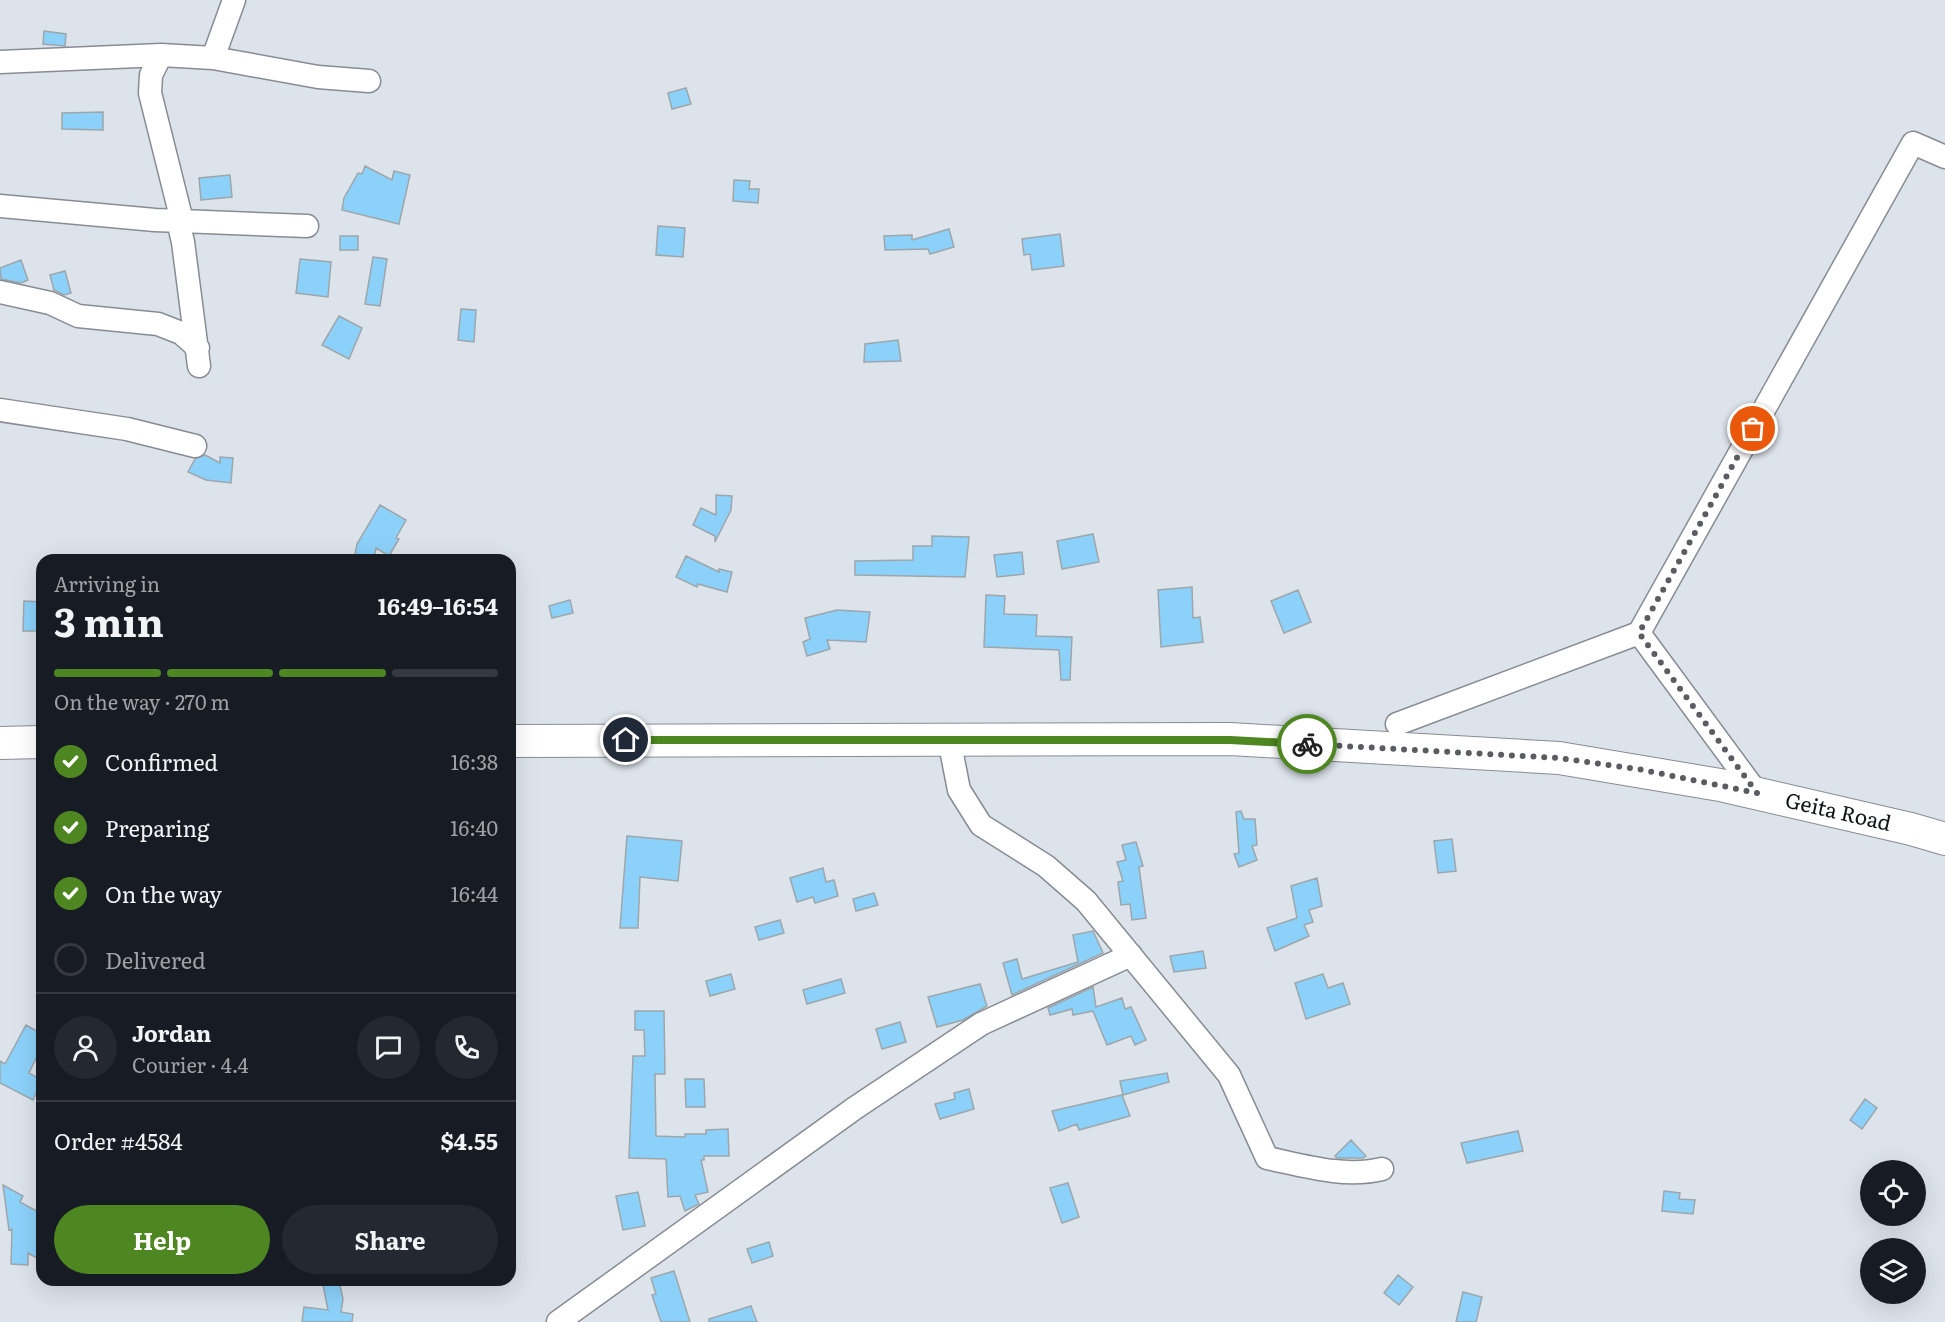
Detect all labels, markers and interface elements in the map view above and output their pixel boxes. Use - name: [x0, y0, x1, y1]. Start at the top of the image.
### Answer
- pin: [1727, 403, 1778, 454]
- icon: bag: [1736, 412, 1769, 445]
- text: Arriving in: [54, 568, 160, 598]
- text: 16:49–16:54: [378, 589, 498, 622]
- text: 3 min: [54, 591, 164, 649]
- text: On the way · 270 m: [54, 686, 230, 716]
- pin: [600, 714, 651, 765]
- courier: [1277, 714, 1337, 774]
- icon: home: [609, 723, 642, 756]
- icon: bike: [1291, 728, 1324, 761]
- icon: check: [54, 745, 87, 778]
- text: Confirmed: [105, 745, 218, 778]
- text: 16:38: [451, 746, 498, 776]
- street label: Geita Road: [1783, 783, 1895, 837]
- icon: check: [54, 811, 87, 844]
- text: Preparing: [105, 811, 209, 844]
- text: 16:40: [450, 812, 498, 842]
- icon: check: [54, 877, 87, 910]
- text: On the way: [105, 877, 222, 910]
- text: 16:44: [451, 878, 498, 908]
- text: Delivered: [105, 943, 206, 976]
- button: person: [54, 1016, 117, 1079]
- text: Jordan: [132, 1016, 211, 1049]
- button: chat: [357, 1016, 420, 1079]
- button: phone: [435, 1016, 498, 1079]
- text: Courier · 4.4: [132, 1049, 249, 1079]
- text: Order #4584: [54, 1124, 183, 1157]
- text: $4.55: [440, 1124, 498, 1157]
- map controls: [1860, 1160, 1926, 1304]
- button: locate: [1860, 1160, 1926, 1226]
- button: Help: [54, 1205, 270, 1274]
- button: Share: [282, 1205, 498, 1274]
- button: layers: [1860, 1238, 1926, 1304]

